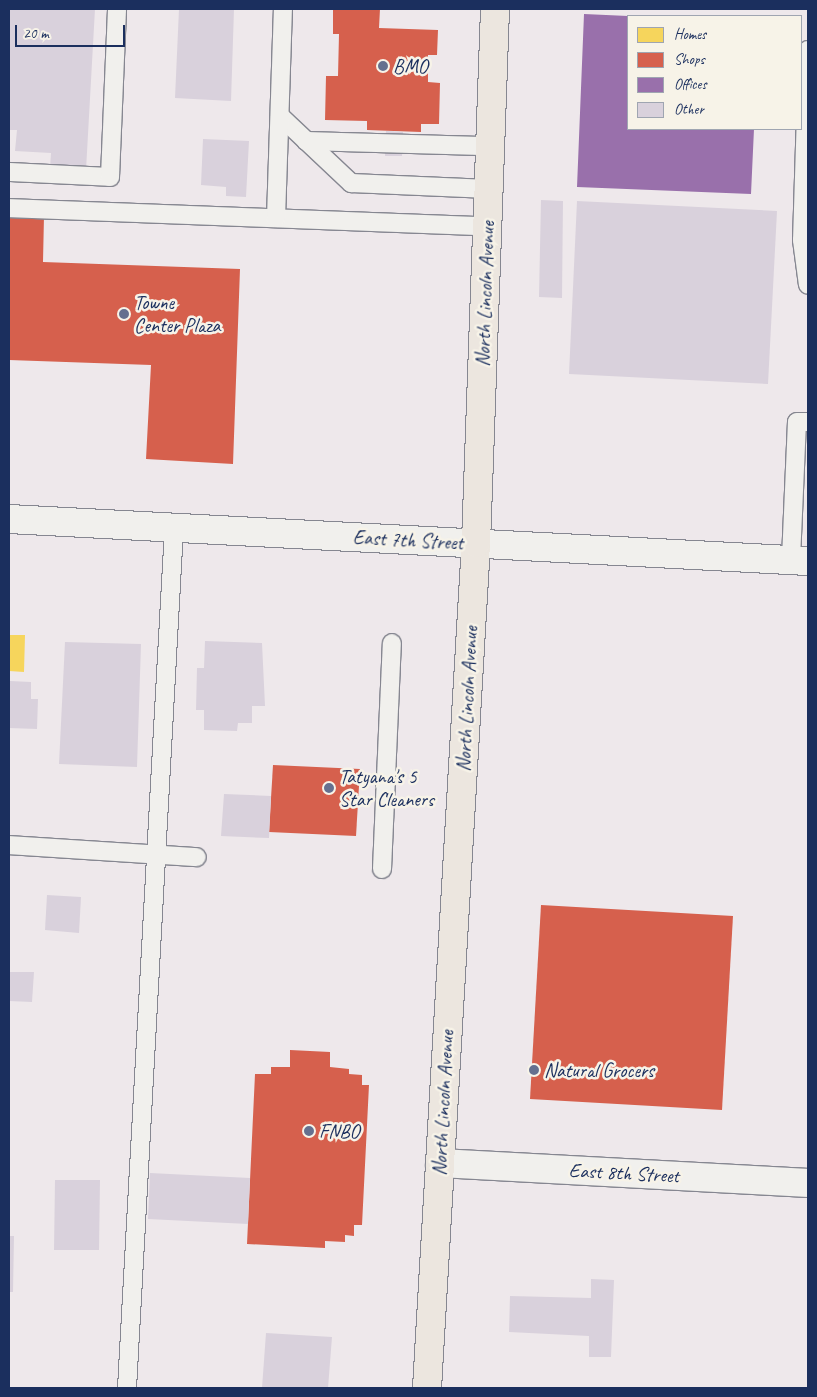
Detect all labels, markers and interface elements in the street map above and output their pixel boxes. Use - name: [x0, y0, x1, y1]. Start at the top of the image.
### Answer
- scale bar: [18, 15, 128, 47]
- legend: [627, 15, 802, 130]
- text: 20 m: [23, 24, 49, 43]
- text: Homes: [674, 25, 706, 44]
- text: Shops: [674, 50, 705, 69]
- place label: BMO: [393, 54, 428, 78]
- marker: BMO: [377, 60, 389, 72]
- text: Offices: [674, 75, 707, 94]
- text: Other: [674, 100, 704, 119]
- street label: North Lincoln Avenue: [470, 221, 500, 367]
- place label: Towne Center Plaza: [134, 290, 220, 337]
- marker: Towne Center Plaza: [118, 308, 130, 320]
- street label: East 7th Street: [352, 525, 464, 555]
- street label: North Lincoln Avenue: [451, 626, 483, 772]
- place label: Tatyana's 5 Star Cleaners: [339, 764, 433, 811]
- marker: Tatyana's 5 Star Cleaners: [323, 782, 335, 794]
- street label: North Lincoln Avenue: [427, 1030, 459, 1176]
- place label: Natural Grocers: [544, 1058, 654, 1082]
- marker: Natural Grocers: [528, 1064, 540, 1076]
- place label: FNBO: [319, 1119, 359, 1143]
- marker: FNBO: [303, 1125, 315, 1137]
- street label: East 8th Street: [568, 1158, 680, 1188]

